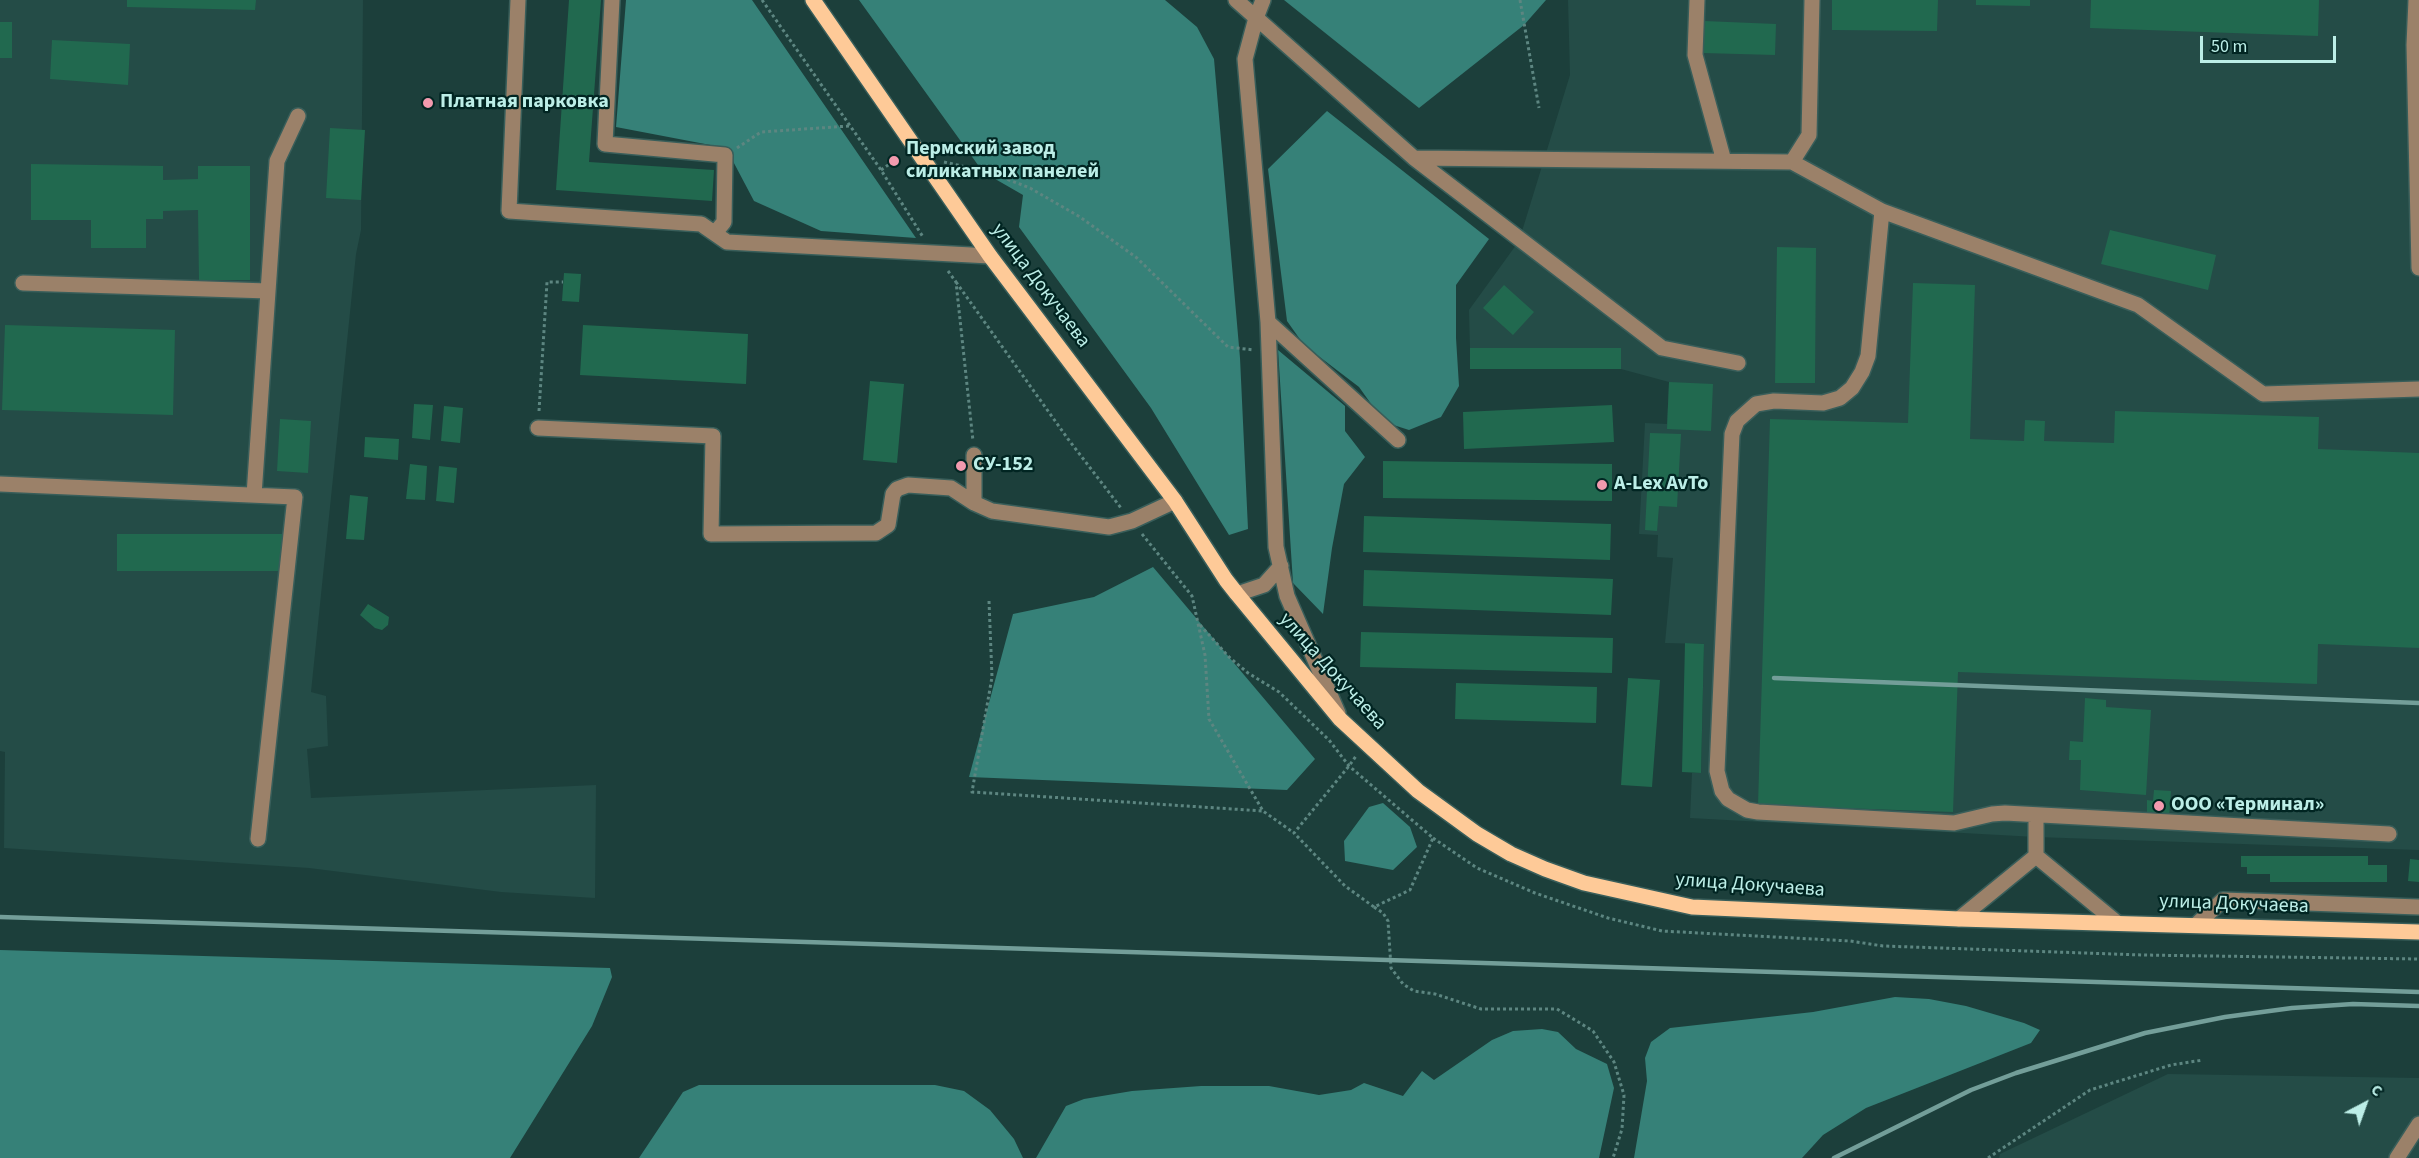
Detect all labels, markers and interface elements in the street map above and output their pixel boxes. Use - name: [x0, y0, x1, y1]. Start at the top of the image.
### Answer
- scale bar: [2203, 24, 2340, 62]
- text: 50 m: [2211, 34, 2247, 59]
- place label: Платная парковка: [440, 91, 609, 115]
- marker: Платная парковка: [421, 96, 435, 110]
- place label: Пермский завод силикатных панелей: [906, 138, 1099, 185]
- marker: Пермский завод силикатных панелей: [887, 154, 901, 168]
- street label: улица Докучаева: [985, 219, 1095, 353]
- place label: СУ-152: [973, 454, 1033, 478]
- marker: СУ-152: [954, 459, 968, 473]
- place label: A-Lex AvTo: [1614, 473, 1708, 497]
- marker: A-Lex AvTo: [1595, 478, 1609, 492]
- street label: улица Докучаева: [1273, 608, 1391, 736]
- place label: ООО «Терминал»: [2171, 794, 2324, 818]
- marker: ООО «Терминал»: [2152, 799, 2166, 813]
- street label: улица Докучаева: [1675, 869, 1825, 903]
- street label: улица Докучаева: [2159, 890, 2309, 920]
- north arrow: [2335, 1074, 2395, 1134]
- text: С: [2366, 1079, 2388, 1102]

